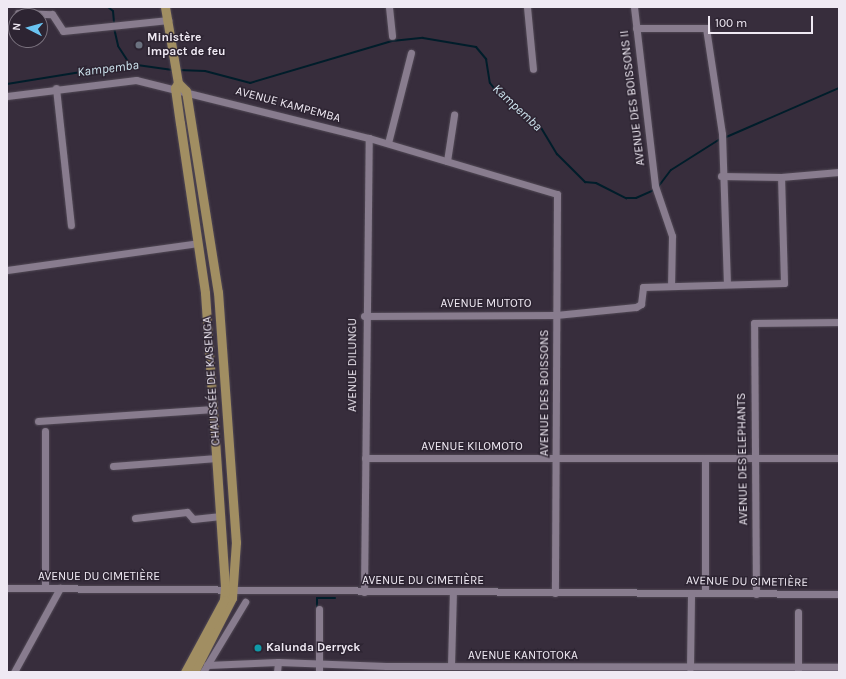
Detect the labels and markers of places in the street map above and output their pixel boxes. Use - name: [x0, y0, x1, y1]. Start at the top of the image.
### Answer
- place label: Ministère Impact de feu: [147, 31, 226, 59]
- marker: Ministère Impact de feu: [134, 40, 144, 50]
- place label: Kalunda Derryck: [266, 641, 360, 655]
- marker: Kalunda Derryck: [253, 643, 263, 653]

